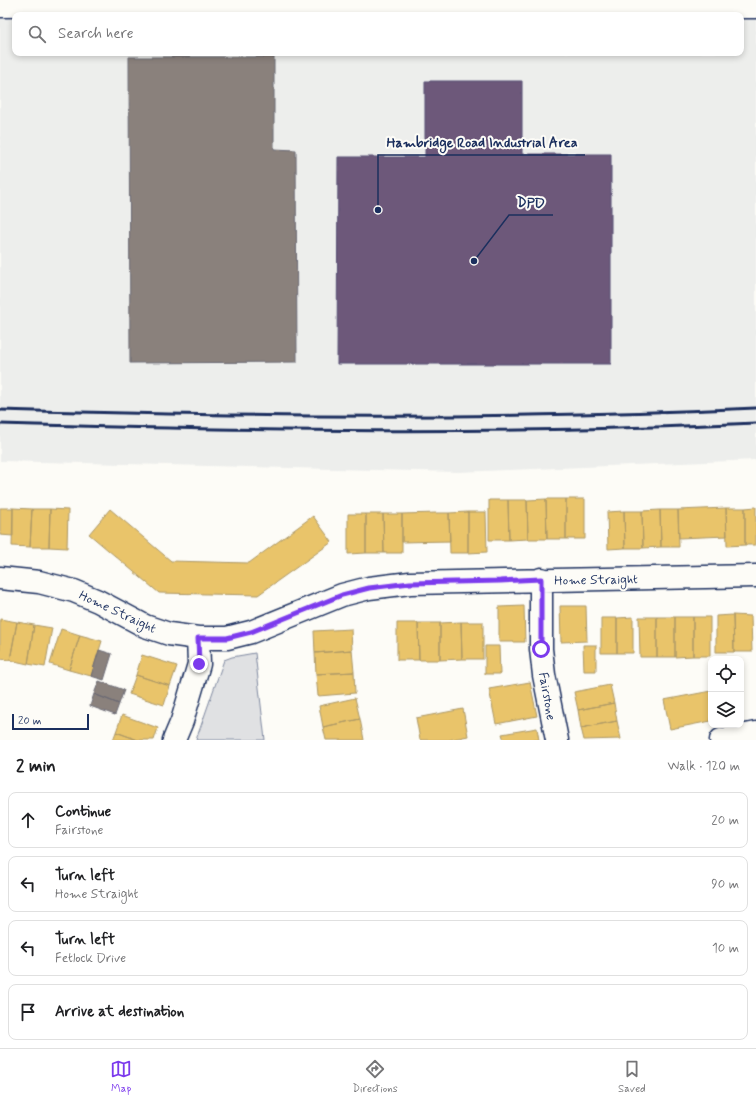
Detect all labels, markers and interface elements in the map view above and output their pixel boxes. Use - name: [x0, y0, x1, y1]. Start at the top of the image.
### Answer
- search box: [12, 12, 744, 56]
- icon: search: [26, 23, 48, 45]
- text: Search here: [58, 24, 134, 44]
- callout: Hambridge Road Industrial Area: [378, 129, 585, 155]
- text: Hambridge Road Industrial Area: [386, 134, 578, 154]
- callout: DPD: [509, 189, 553, 215]
- text: DPD: [517, 194, 545, 212]
- street label: Home Straight: [554, 571, 638, 591]
- street label: Home Straight: [76, 587, 159, 639]
- route start: [532, 640, 550, 658]
- route end: [190, 655, 208, 673]
- map controls: [708, 656, 744, 728]
- button: locate: [708, 656, 744, 692]
- street label: Fairstone: [534, 671, 559, 722]
- button: layers: [708, 692, 744, 728]
- scale bar: [12, 712, 89, 731]
- text: 20 m: [18, 714, 41, 728]
- text: 2 min: [16, 755, 56, 777]
- text: Walk · 120 m: [668, 758, 740, 775]
- text: Continue: [55, 802, 111, 822]
- icon: ahead: [17, 809, 39, 831]
- text: 20 m: [711, 812, 739, 829]
- text: Fairstone: [55, 822, 103, 839]
- text: Turn left: [55, 866, 115, 886]
- icon: left: [17, 873, 39, 895]
- text: 90 m: [711, 876, 739, 893]
- text: Home Straight: [55, 886, 138, 903]
- text: Turn left: [55, 930, 115, 950]
- icon: left: [17, 937, 39, 959]
- text: 10 m: [712, 940, 739, 957]
- text: Fetlock Drive: [55, 950, 126, 967]
- icon: arrive: [17, 1001, 39, 1023]
- text: Arrive at destination: [55, 1002, 184, 1022]
- tab: Map: [110, 1058, 132, 1096]
- tab: Directions: [352, 1058, 398, 1096]
- tab: Saved: [618, 1058, 646, 1096]

